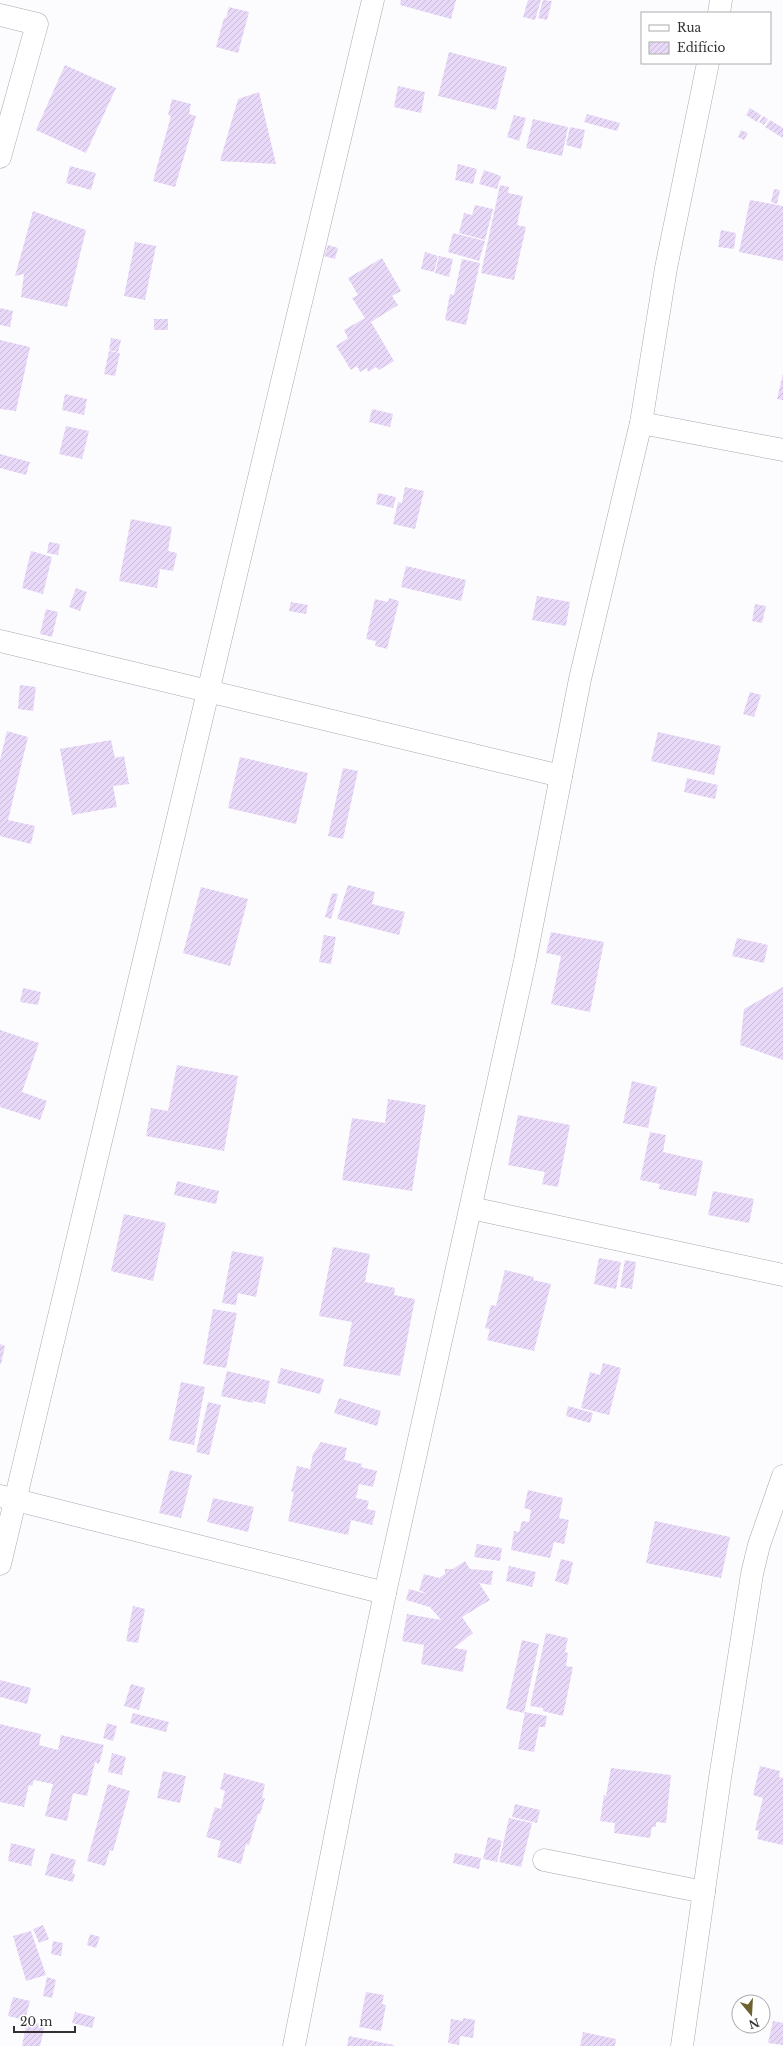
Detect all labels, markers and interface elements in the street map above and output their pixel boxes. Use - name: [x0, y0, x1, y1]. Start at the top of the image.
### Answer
- legend: [641, 12, 771, 64]
- text: Rua: [677, 20, 701, 35]
- text: Edifício: [677, 40, 725, 55]
- north arrow: [731, 1994, 771, 2034]
- scale bar: [14, 2008, 75, 2034]
- text: 20 m: [20, 2014, 52, 2029]
- text: N: [746, 2015, 761, 2032]

